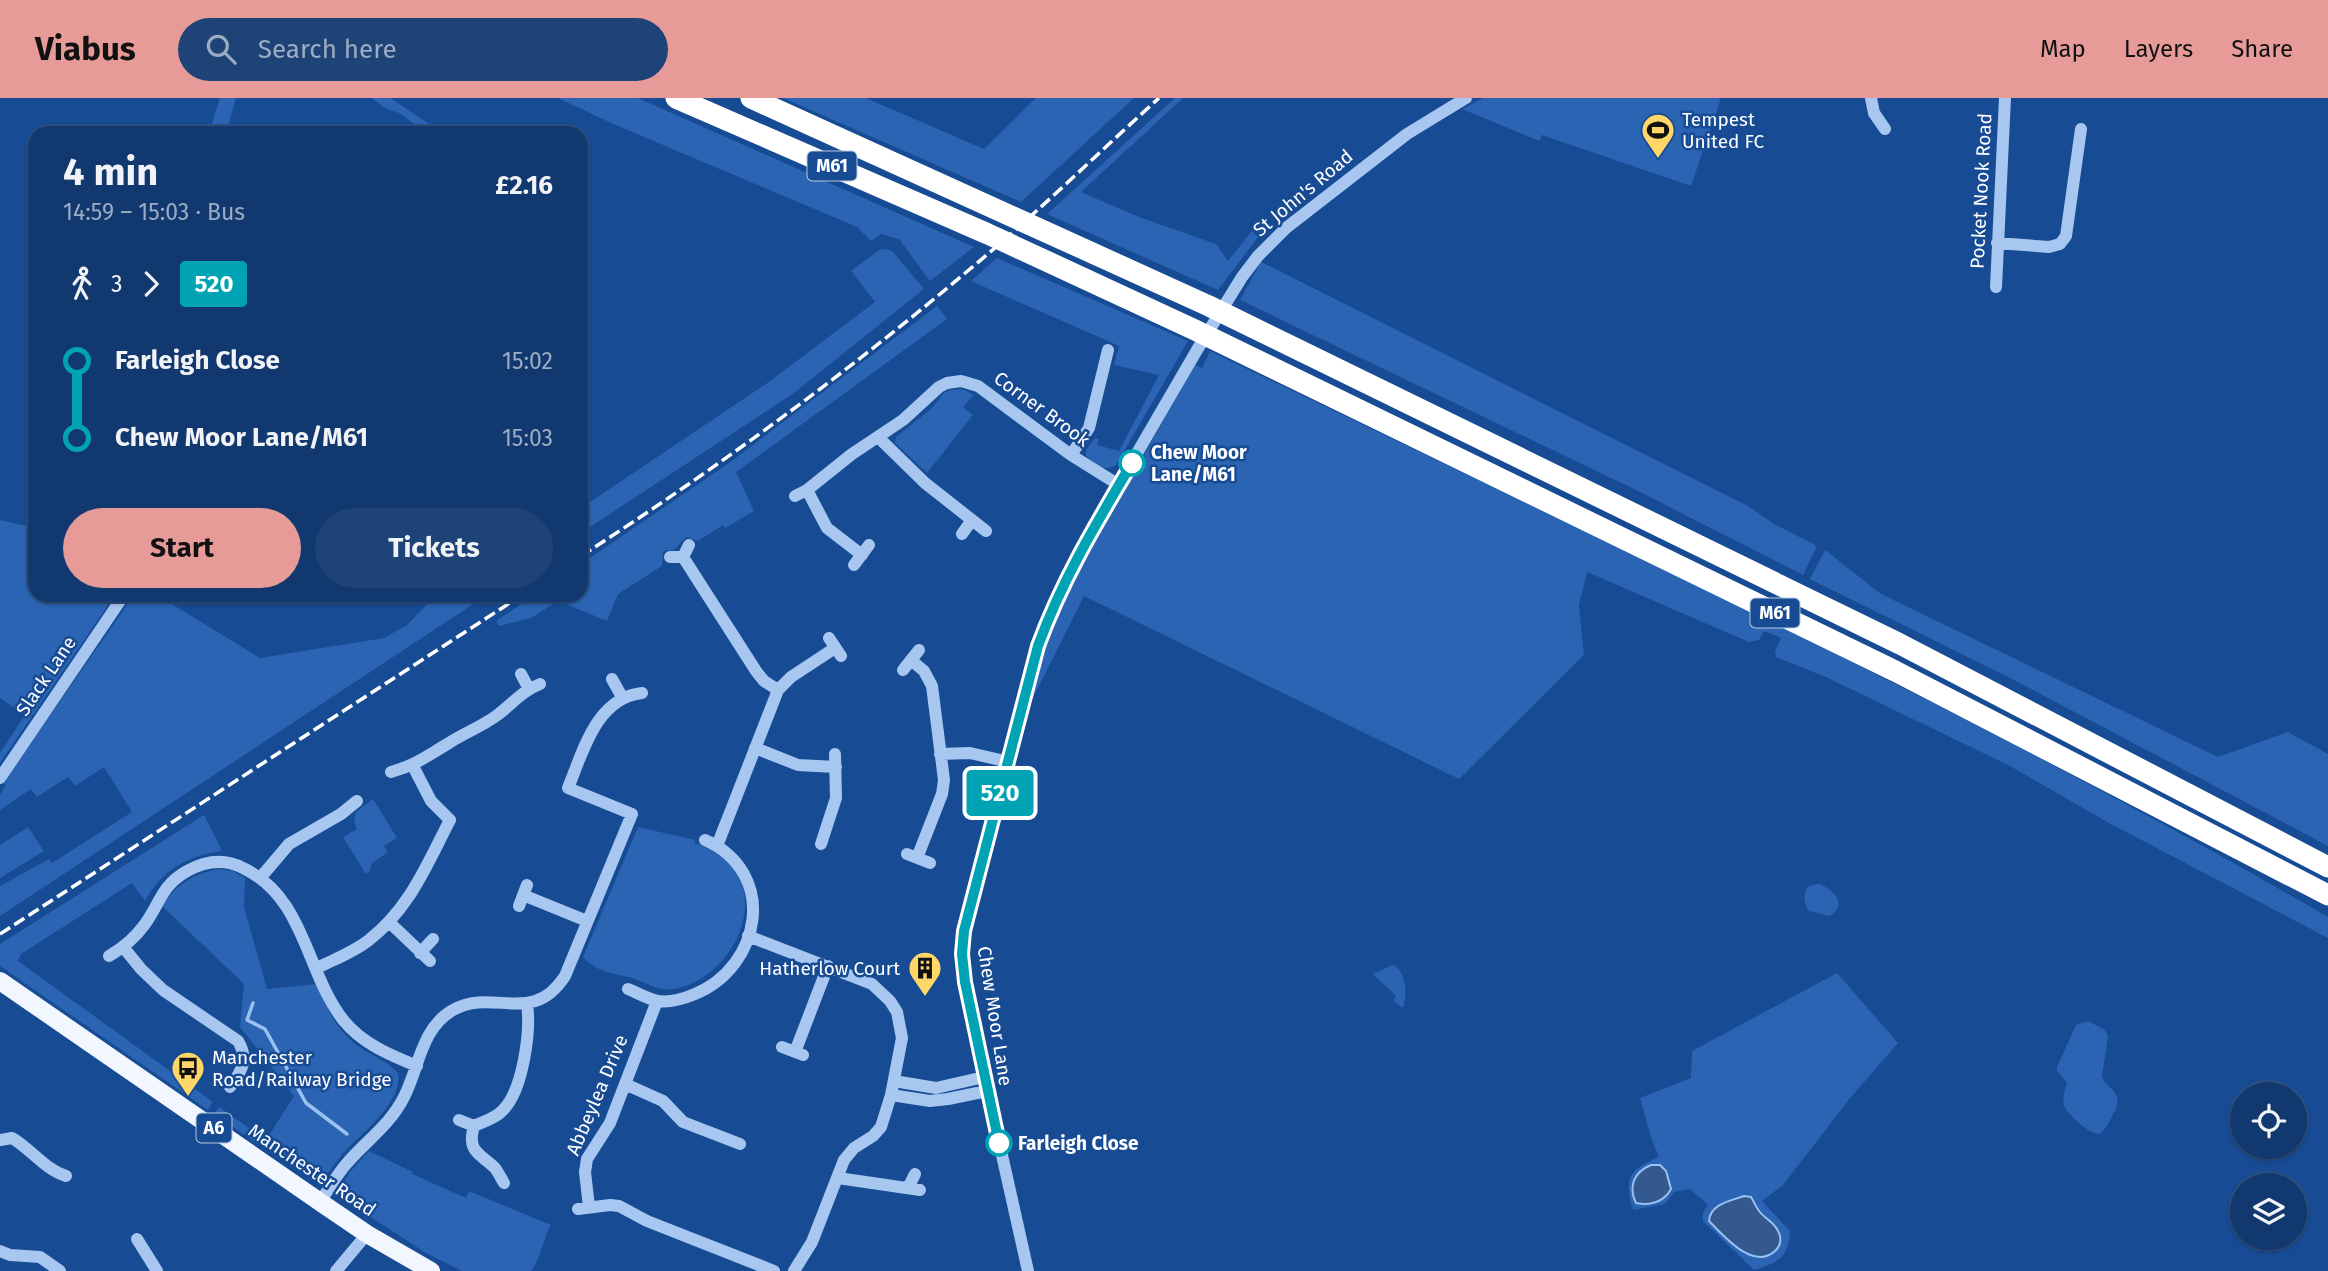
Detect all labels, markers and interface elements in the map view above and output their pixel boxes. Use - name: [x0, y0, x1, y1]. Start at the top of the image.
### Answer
- search box: [178, 18, 668, 81]
- text: Viabus: [35, 29, 136, 69]
- icon: search: [202, 30, 240, 68]
- text: Search here: [258, 34, 397, 65]
- text: Map: [2040, 35, 2086, 63]
- text: Layers: [2124, 35, 2193, 63]
- text: Share: [2231, 35, 2293, 63]
- place label: Tempest United FC: [1682, 108, 1764, 153]
- sports icon: Tempest United FC: [1639, 111, 1677, 160]
- street label: Pocket Nook Road: [1965, 112, 1997, 270]
- street label: St John's Road: [1249, 145, 1357, 241]
- text: 4 min: [63, 149, 158, 195]
- road number: M61: [808, 152, 856, 180]
- text: £2.16: [495, 170, 553, 201]
- text: 14:59 – 15:03 · Bus: [63, 198, 245, 226]
- icon: walk: [63, 265, 101, 303]
- icon: forward: [132, 265, 170, 303]
- text: 3: [111, 270, 122, 298]
- text: 520: [194, 270, 233, 298]
- text: Farleigh Close: [115, 345, 280, 376]
- text: 15:02: [502, 347, 553, 375]
- street label: Corner Brook: [990, 367, 1095, 452]
- text: Chew Moor Lane/M61: [115, 422, 368, 453]
- text: 15:03: [502, 424, 553, 452]
- place label: Chew Moor Lane/M61: [1151, 441, 1247, 486]
- marker: Chew Moor Lane/M61: [1119, 450, 1145, 476]
- button: Start: [63, 508, 301, 588]
- button: Tickets: [315, 508, 553, 588]
- road number: M61: [1750, 598, 1800, 628]
- street label: Slack Lane: [11, 632, 81, 720]
- line badge: 520: [960, 770, 1040, 816]
- text: 520: [981, 779, 1019, 807]
- street label: Chew Moor Lane: [973, 945, 1017, 1087]
- building icon: Hatherlow Court: [906, 949, 944, 998]
- place label: Hatherlow Court: [759, 957, 900, 980]
- street label: Abbeylea Drive: [561, 1031, 633, 1159]
- place label: Manchester Road/Railway Bridge: [212, 1046, 392, 1091]
- bus stop icon: Manchester Road/Railway Bridge: [169, 1049, 207, 1098]
- map controls: [2230, 1082, 2307, 1250]
- button: locate: [2230, 1082, 2307, 1159]
- road number: A6: [196, 1113, 232, 1142]
- street label: Manchester Road: [244, 1119, 380, 1221]
- marker: Farleigh Close: [986, 1130, 1012, 1156]
- place label: Farleigh Close: [1018, 1132, 1139, 1155]
- button: layers: [2230, 1173, 2307, 1250]

